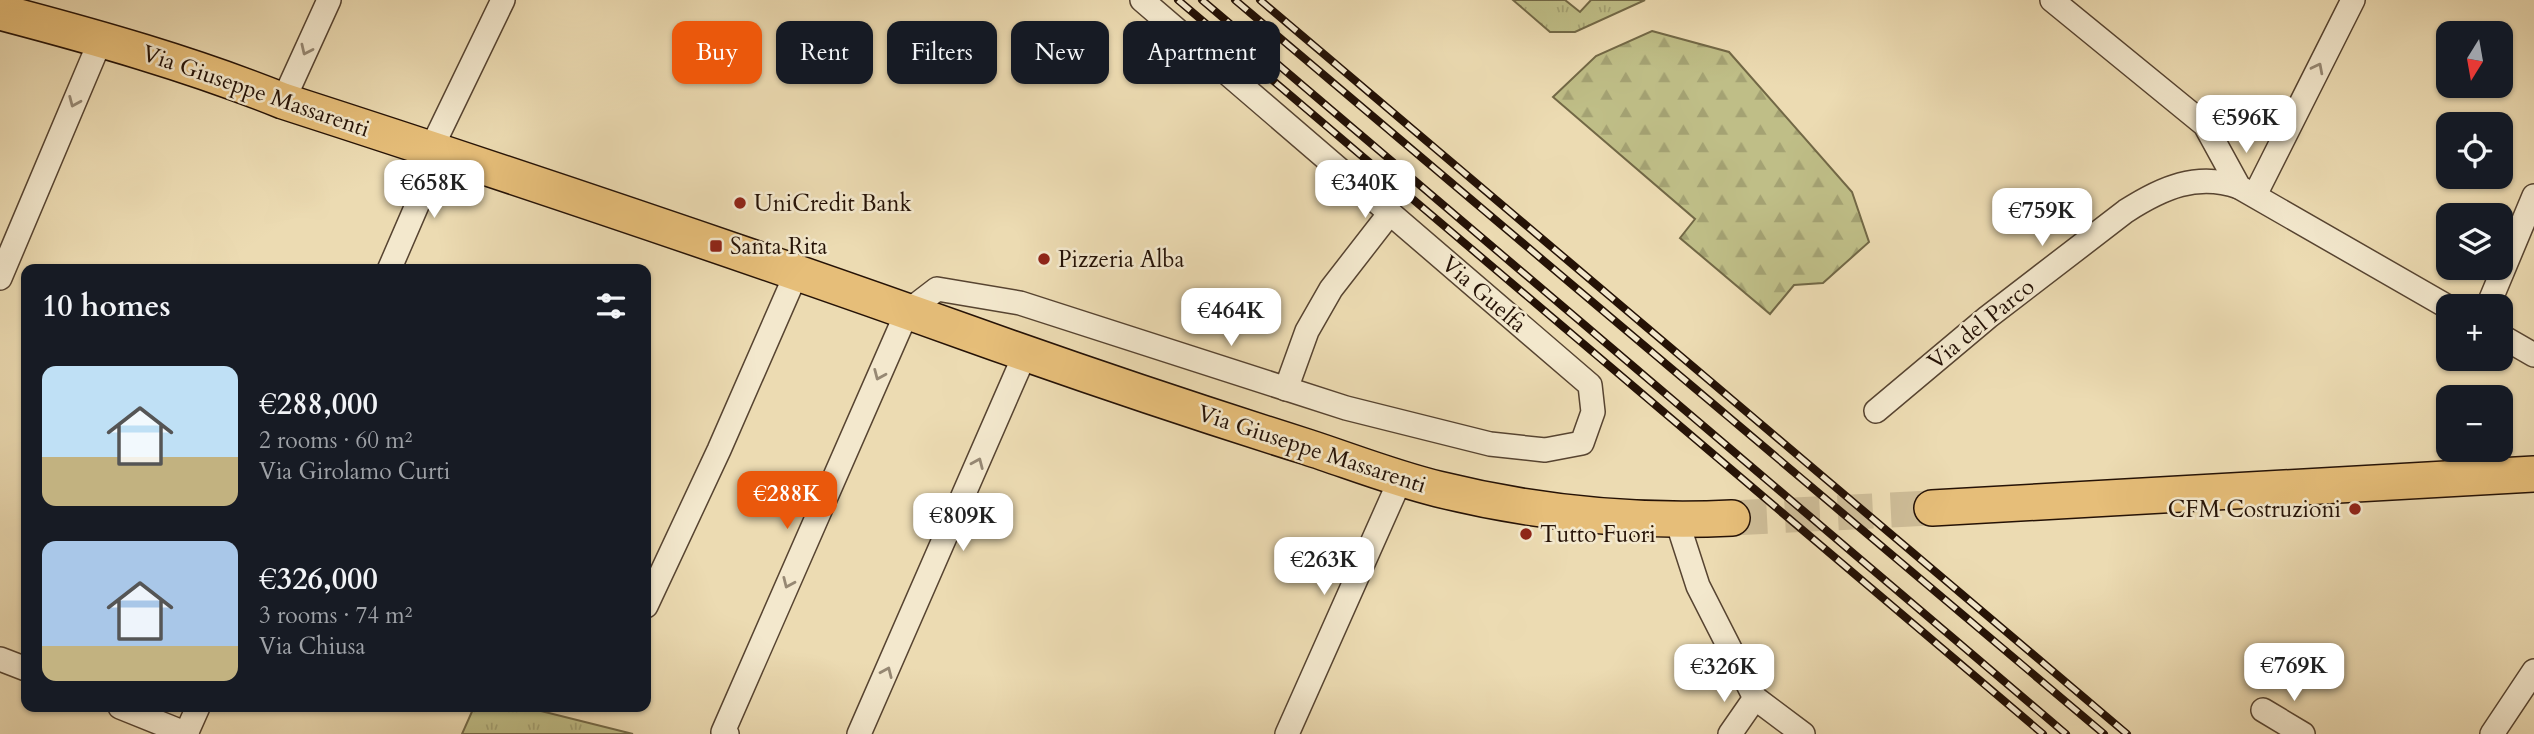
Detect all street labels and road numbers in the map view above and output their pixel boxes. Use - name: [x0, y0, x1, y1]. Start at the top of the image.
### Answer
- street label: Via Giuseppe Massarenti: [138, 38, 374, 144]
- street label: Via Guelfa: [1435, 248, 1533, 340]
- street label: Via del Parco: [1921, 271, 2041, 377]
- street label: Via Giuseppe Massarenti: [1194, 397, 1430, 501]

